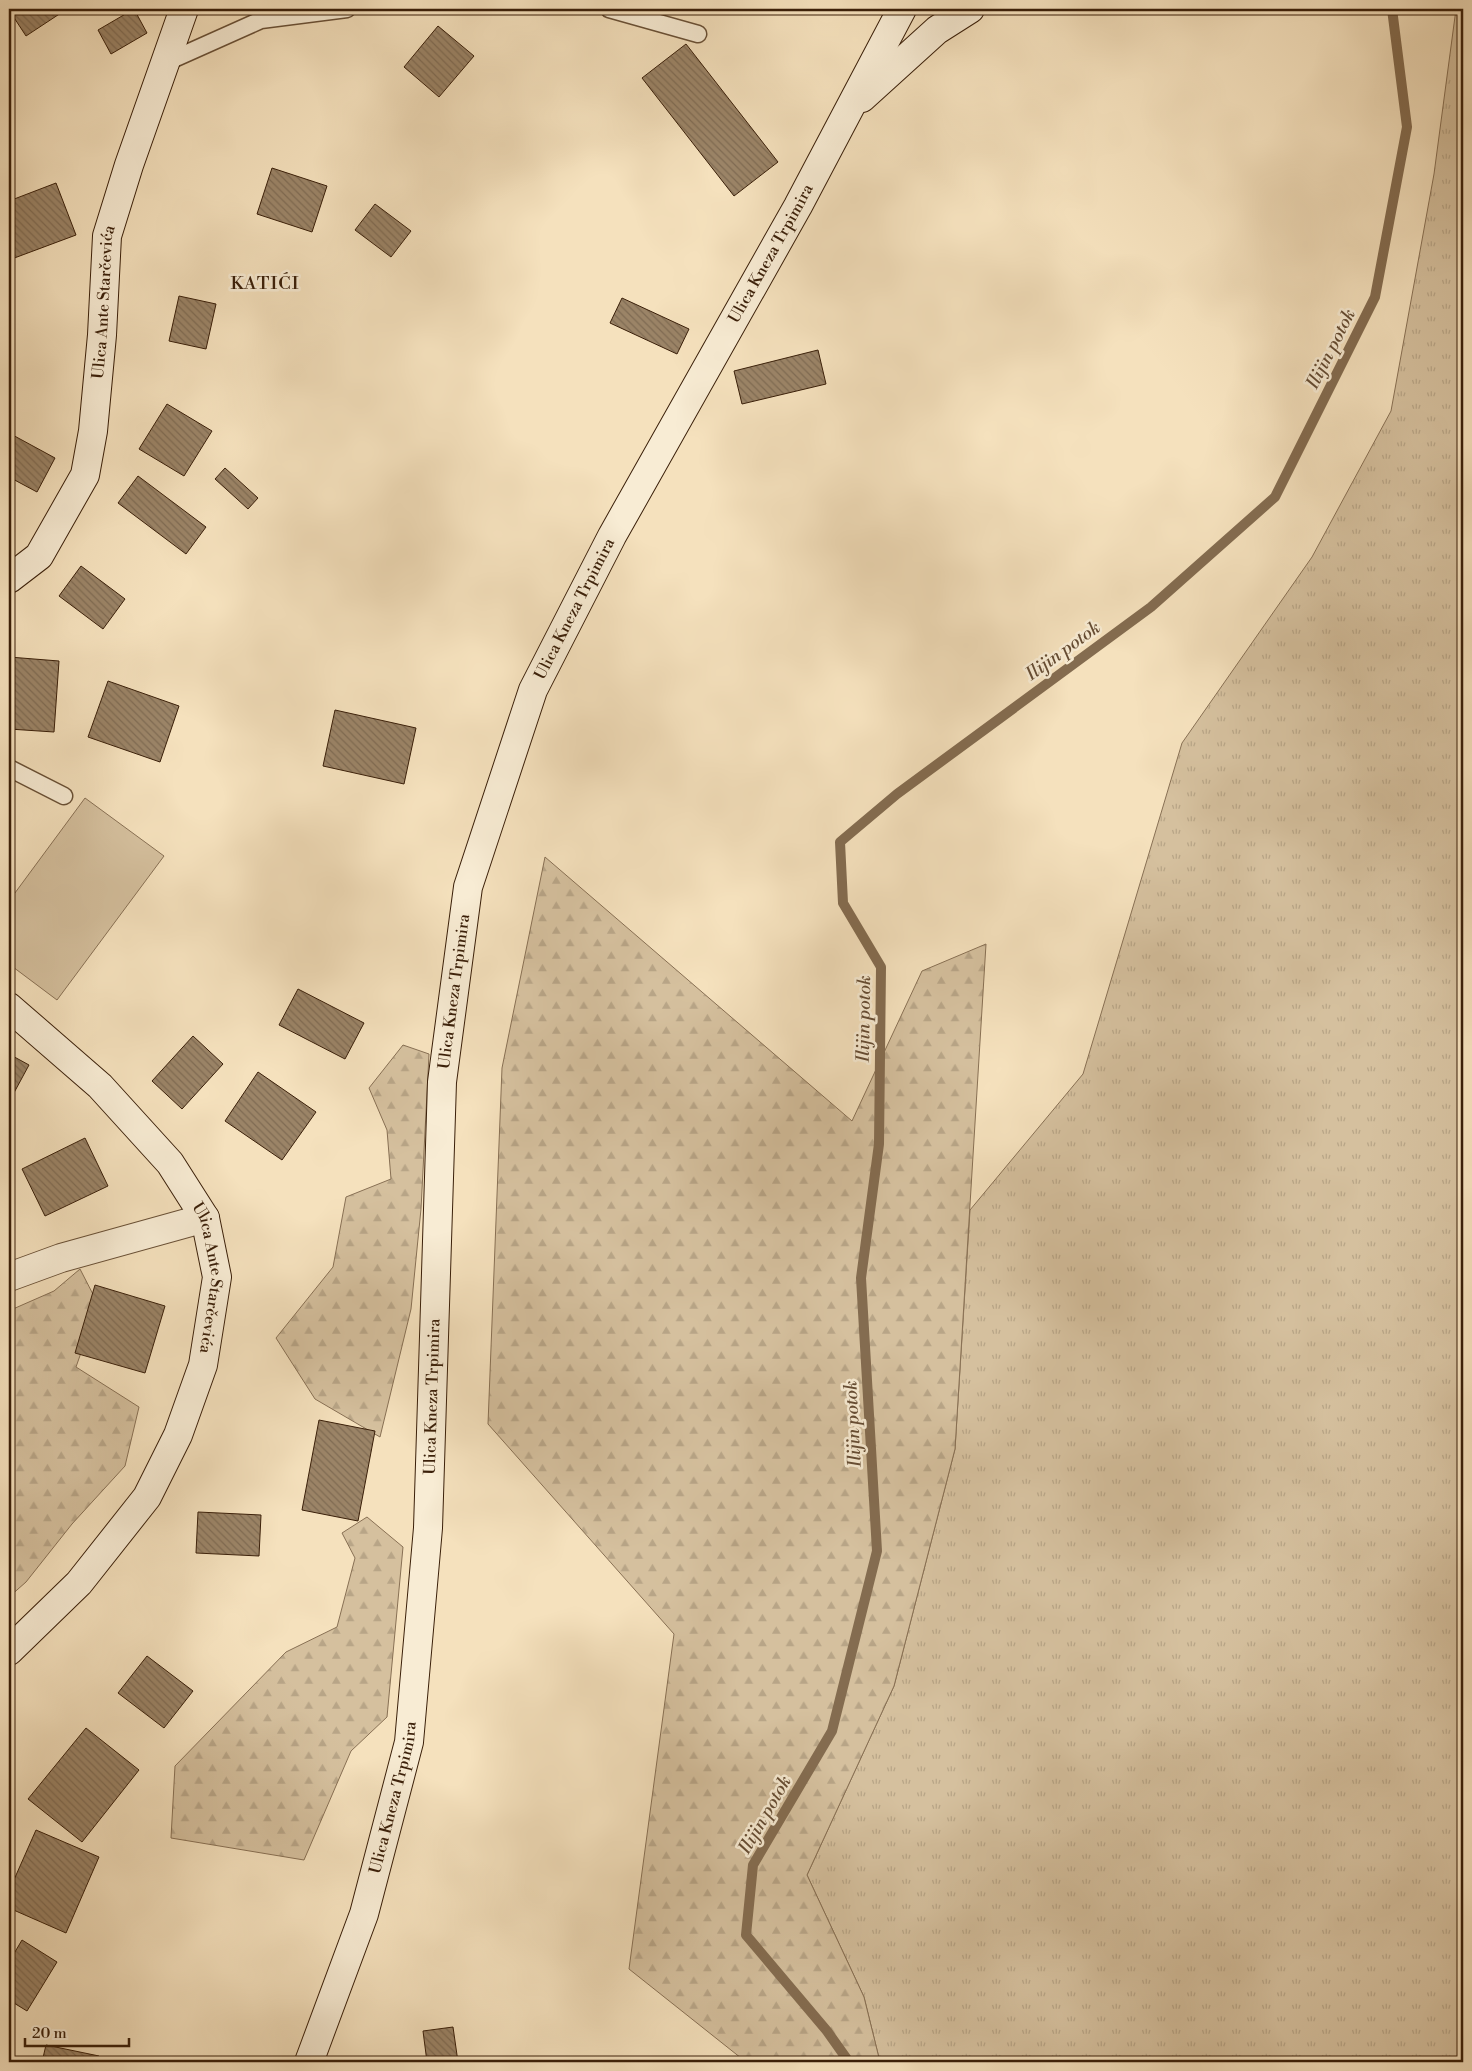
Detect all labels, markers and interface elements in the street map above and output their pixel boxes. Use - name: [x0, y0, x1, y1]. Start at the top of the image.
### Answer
- street label: Ulica Kneza Trpimira: [724, 180, 818, 327]
- street label: Ulica Ante Starčevića: [88, 222, 120, 380]
- district label: KATIĆI: [231, 272, 299, 295]
- water label: Ilijin potok: [1301, 305, 1361, 394]
- street label: Ulica Kneza Trpimira: [530, 534, 620, 683]
- water label: Ilijin potok: [1020, 616, 1105, 686]
- street label: Ulica Kneza Trpimira: [434, 912, 474, 1070]
- water label: Ilijin potok: [852, 975, 876, 1064]
- street label: Ulica Ante Starčevića: [187, 1198, 227, 1356]
- street label: Ulica Kneza Trpimira: [420, 1317, 445, 1475]
- water label: Ilijin potok: [839, 1380, 867, 1469]
- street label: Ulica Kneza Trpimira: [365, 1720, 421, 1876]
- water label: Ilijin potok: [733, 1772, 797, 1859]
- scale bar: [25, 2016, 129, 2048]
- text: 20 m: [32, 2024, 67, 2043]

